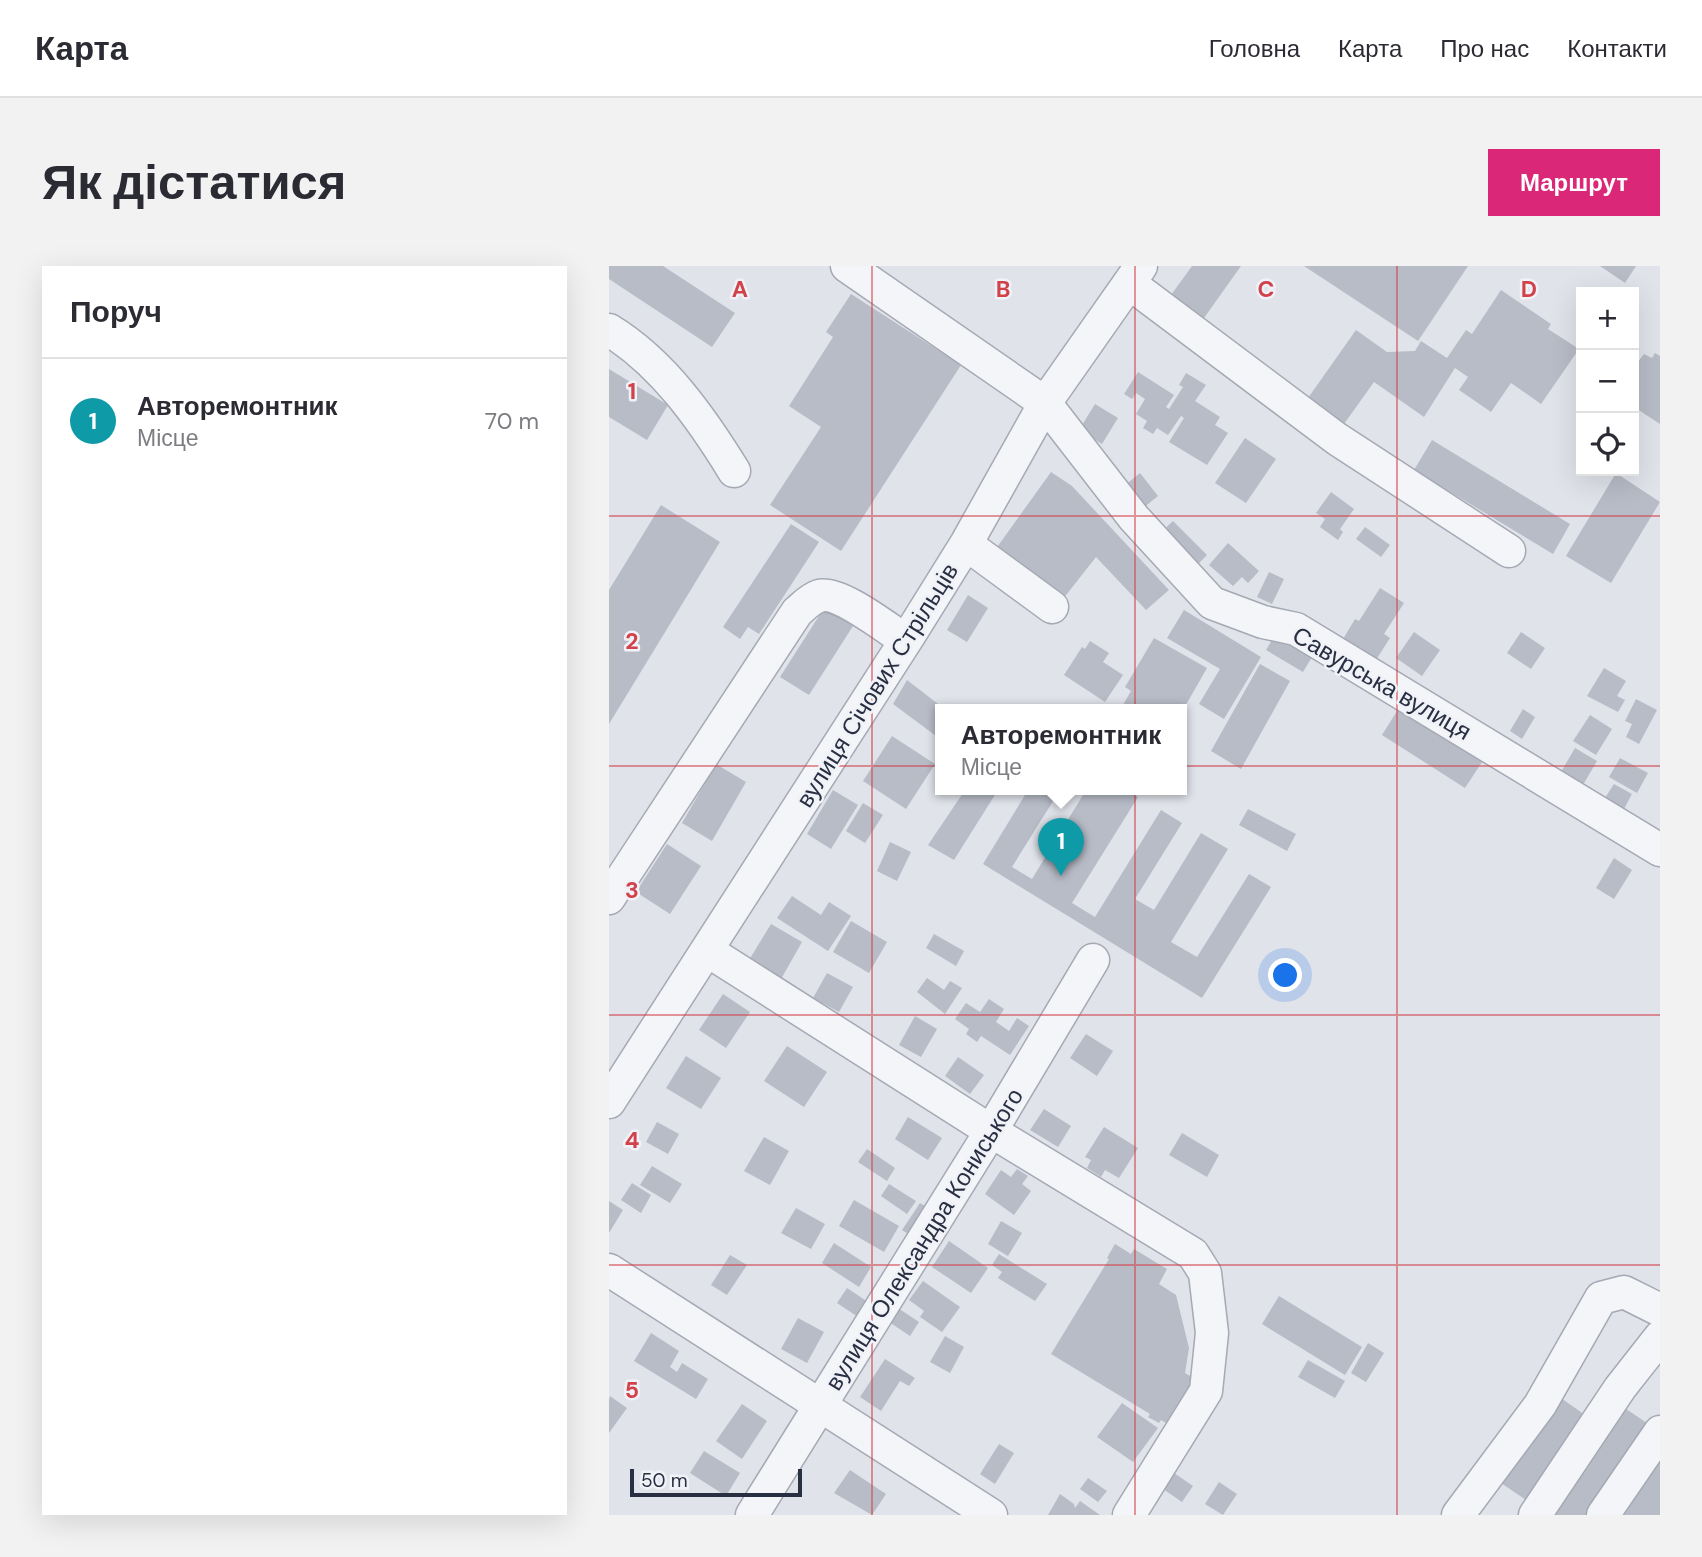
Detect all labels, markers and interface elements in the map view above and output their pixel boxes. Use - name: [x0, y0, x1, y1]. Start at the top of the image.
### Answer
- text: Карта: [35, 27, 128, 70]
- text: Головна: [1209, 33, 1300, 64]
- text: Карта: [1338, 33, 1402, 64]
- text: Про нас: [1440, 33, 1529, 64]
- text: Контакти: [1567, 33, 1667, 64]
- button: Маршрут: [1488, 149, 1660, 216]
- text: Як дістатися: [42, 150, 346, 214]
- text: A: [732, 274, 748, 304]
- text: B: [996, 274, 1010, 304]
- text: C: [1258, 274, 1274, 304]
- text: D: [1521, 274, 1537, 304]
- map controls: [1576, 287, 1639, 476]
- button: +: [1576, 287, 1639, 350]
- text: Поруч: [70, 292, 162, 331]
- button: −: [1576, 350, 1639, 413]
- text: 1: [628, 376, 636, 406]
- text: Авторемонтник: [137, 389, 338, 423]
- text: 1: [89, 406, 97, 436]
- text: 70 m: [485, 406, 539, 436]
- button: locate: [1576, 413, 1639, 476]
- text: Місце: [137, 423, 198, 453]
- street label: вулиця Січових Стрільців: [789, 557, 965, 813]
- street label: Савурська вулиця: [1287, 619, 1477, 747]
- text: 2: [625, 626, 639, 656]
- popup: [935, 704, 1187, 795]
- text: Авторемонтник: [961, 718, 1161, 752]
- text: Місце: [961, 752, 1022, 782]
- pin: 1: [1038, 818, 1084, 876]
- text: 3: [625, 875, 639, 905]
- your location: [1268, 958, 1302, 992]
- street label: вулиця Олександра Кониського: [818, 1082, 1030, 1396]
- text: 4: [625, 1125, 640, 1155]
- text: 5: [625, 1375, 639, 1405]
- scale bar: [630, 1466, 801, 1498]
- text: 50 m: [641, 1468, 688, 1493]

